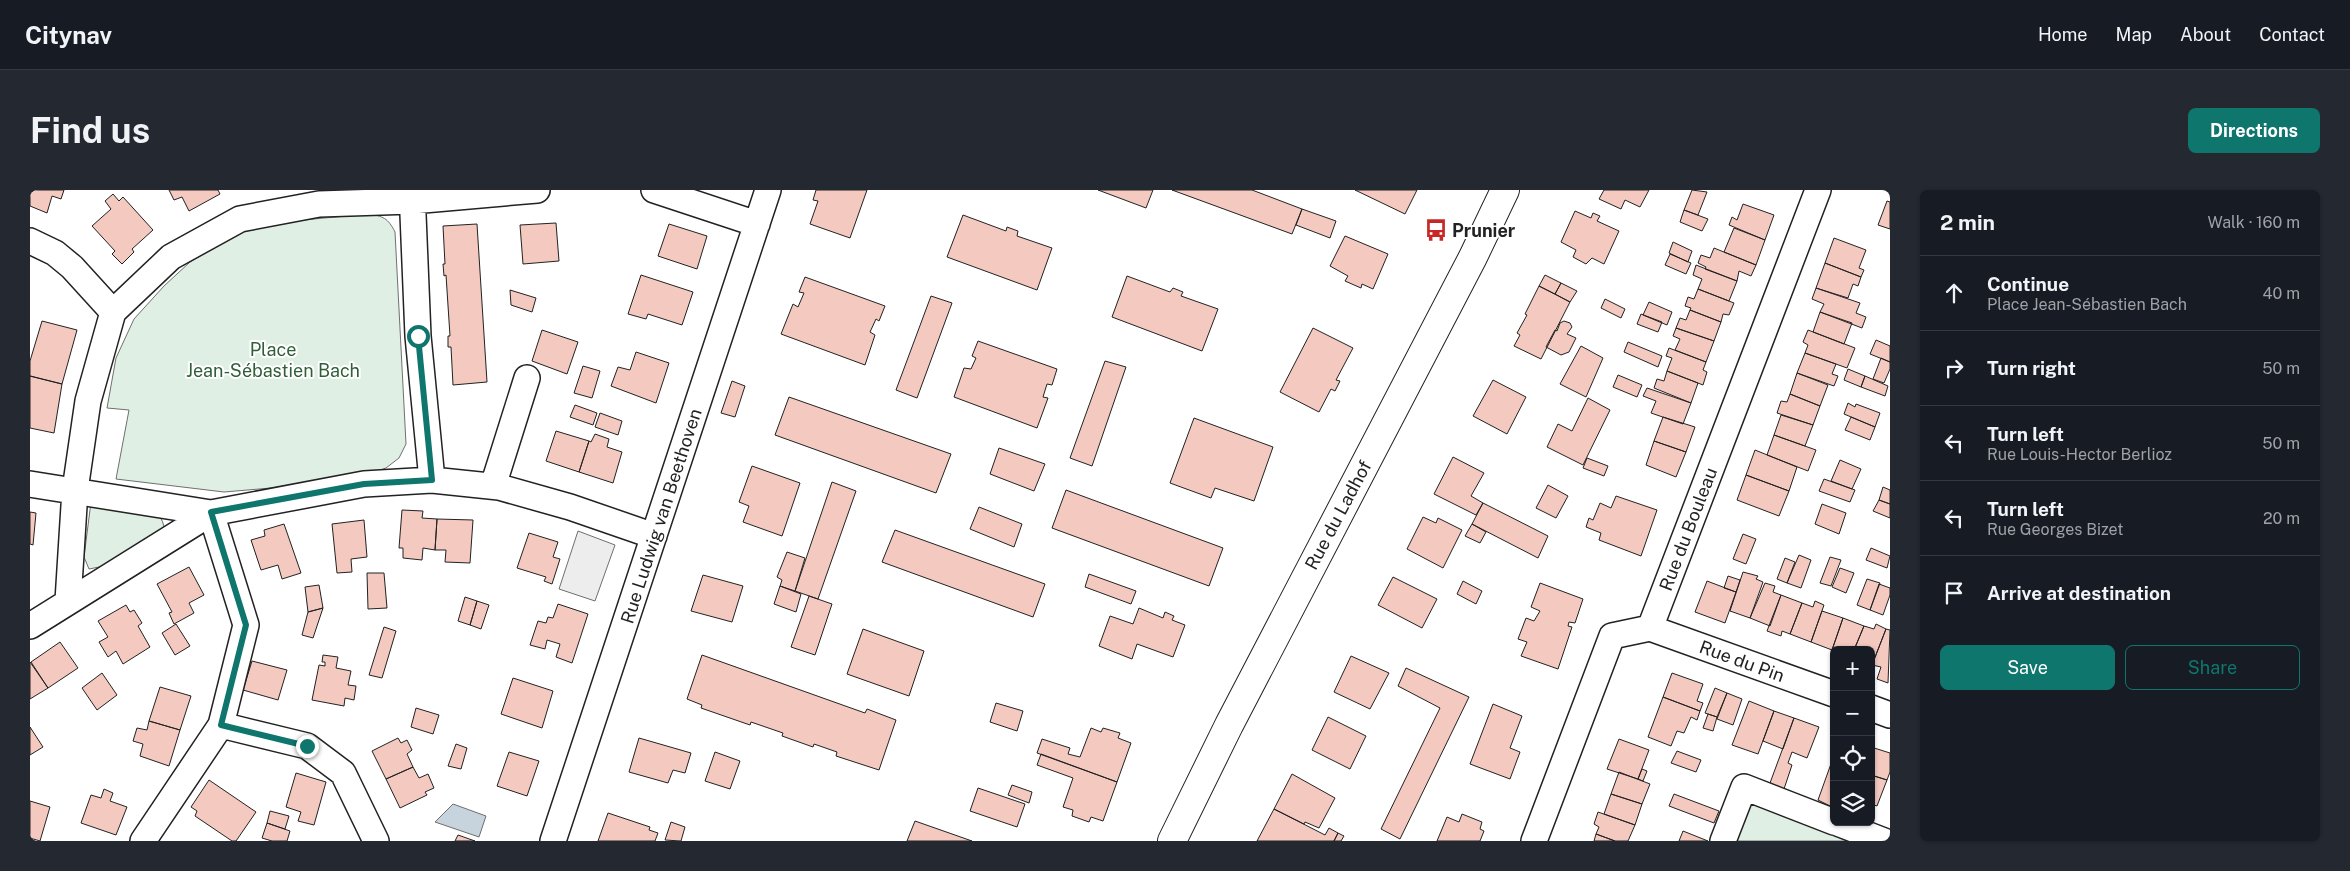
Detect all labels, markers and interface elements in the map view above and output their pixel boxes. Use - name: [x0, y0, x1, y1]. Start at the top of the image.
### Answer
- text: Citynav: [25, 21, 112, 49]
- text: Home: [2038, 24, 2088, 45]
- text: Map: [2116, 24, 2152, 45]
- text: About: [2180, 24, 2231, 45]
- text: Contact: [2259, 24, 2325, 45]
- button: Directions: [2188, 108, 2320, 153]
- text: Find us: [30, 110, 150, 151]
- text: 2 min: [1940, 210, 1995, 235]
- text: Walk · 160 m: [2208, 213, 2300, 232]
- bus stop icon: Prunier: [1423, 217, 1449, 243]
- place label: Prunier: [1452, 220, 1516, 241]
- text: Continue: [1987, 273, 2069, 295]
- icon: ahead: [1940, 279, 1968, 307]
- text: 40 m: [2262, 284, 2300, 303]
- text: Place Jean-Sébastien Bach: [1987, 295, 2187, 314]
- route start: [407, 325, 430, 348]
- park label: Place Jean-Sébastien Bach: [186, 339, 360, 381]
- icon: right: [1940, 354, 1968, 382]
- text: Turn right: [1987, 357, 2076, 379]
- text: 50 m: [2262, 359, 2300, 378]
- street label: Rue Ludwig van Beethoven: [616, 406, 706, 626]
- text: Turn left: [1987, 423, 2064, 445]
- icon: left: [1940, 429, 1968, 457]
- text: 50 m: [2262, 434, 2300, 453]
- text: Rue Louis-Hector Berlioz: [1987, 445, 2172, 464]
- street label: Rue du Ladhof: [1300, 457, 1376, 573]
- street label: Rue du Bouleau: [1655, 464, 1721, 594]
- text: Turn left: [1987, 498, 2064, 520]
- icon: left: [1940, 504, 1968, 532]
- text: 20 m: [2263, 509, 2300, 528]
- text: Rue Georges Bizet: [1987, 520, 2124, 539]
- icon: arrive: [1940, 579, 1968, 607]
- text: Arrive at destination: [1987, 582, 2171, 604]
- street label: Rue du Pin: [1697, 636, 1787, 686]
- button: Save: [1940, 645, 2115, 690]
- button: Share: [2125, 645, 2300, 690]
- map controls: [1830, 646, 1875, 826]
- button: +: [1830, 646, 1875, 691]
- button: −: [1830, 691, 1875, 736]
- route end: [296, 735, 319, 758]
- button: locate: [1830, 736, 1875, 781]
- button: layers: [1830, 781, 1875, 826]

